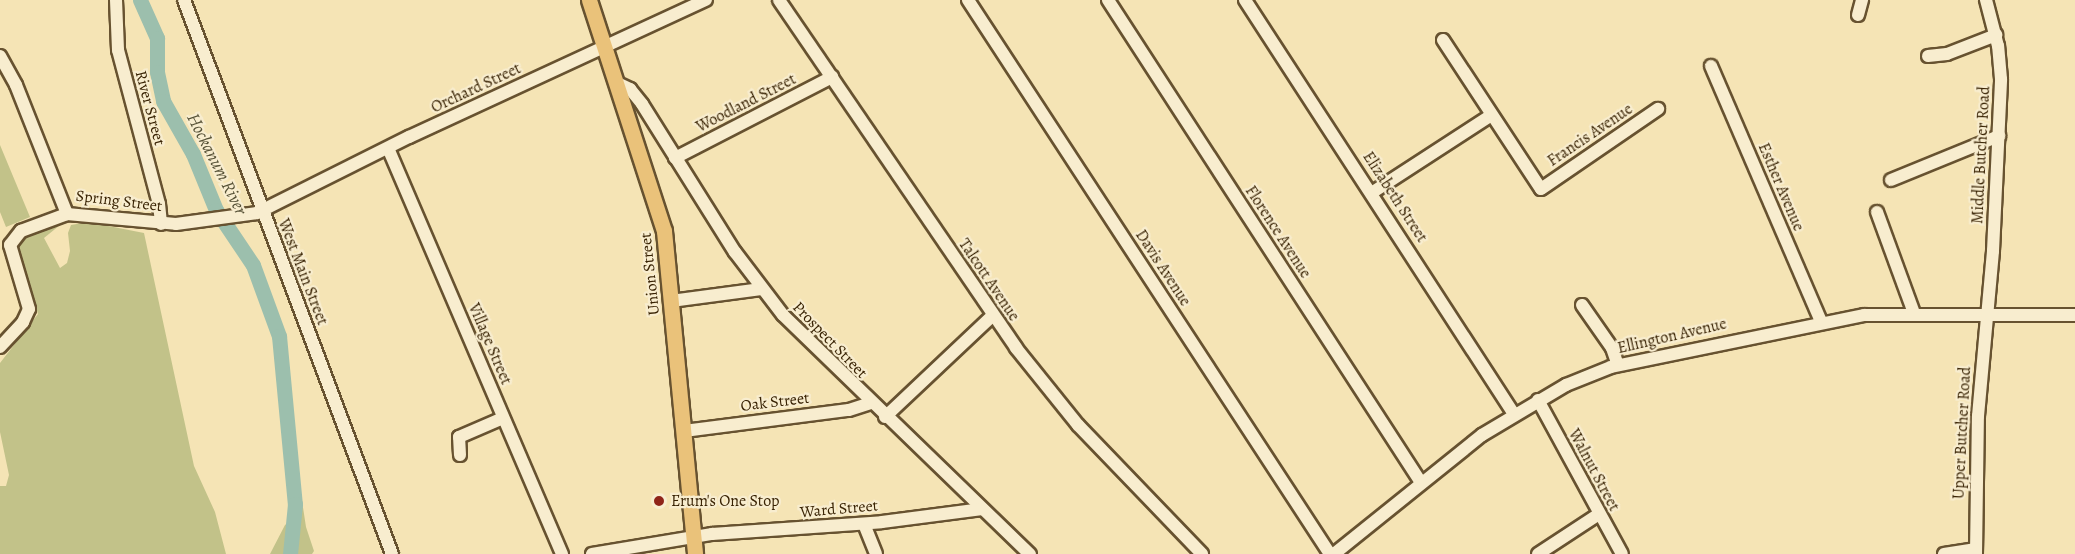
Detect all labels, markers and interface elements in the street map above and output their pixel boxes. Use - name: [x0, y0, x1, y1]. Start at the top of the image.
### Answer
- street label: Orchard Street: [428, 59, 524, 117]
- street label: River Street: [131, 68, 169, 148]
- street label: Woodland Street: [693, 70, 799, 136]
- street label: Middle Butcher Road: [1968, 86, 1994, 224]
- street label: Francis Avenue: [1544, 99, 1636, 171]
- water label: Hockanum River: [182, 110, 252, 218]
- street label: Esther Avenue: [1754, 140, 1808, 234]
- street label: Elizabeth Street: [1359, 148, 1431, 246]
- street label: Florence Avenue: [1241, 182, 1315, 282]
- street label: Spring Street: [75, 186, 163, 216]
- street label: West Main Street: [274, 216, 332, 328]
- street label: Davis Avenue: [1131, 226, 1195, 310]
- street label: Union Street: [636, 232, 664, 316]
- street label: Talcott Avenue: [954, 235, 1024, 325]
- street label: Prospect Street: [789, 298, 871, 382]
- street label: Village Street: [464, 300, 516, 388]
- street label: Ellington Avenue: [1616, 314, 1728, 358]
- street label: Upper Butcher Road: [1949, 366, 1975, 500]
- street label: Oak Street: [740, 388, 810, 416]
- street label: Walnut Street: [1564, 426, 1624, 514]
- place label: Erum's One Stop: [671, 491, 780, 511]
- marker: Erum's One Stop: [652, 494, 666, 508]
- street label: Ward Street: [799, 496, 879, 522]

